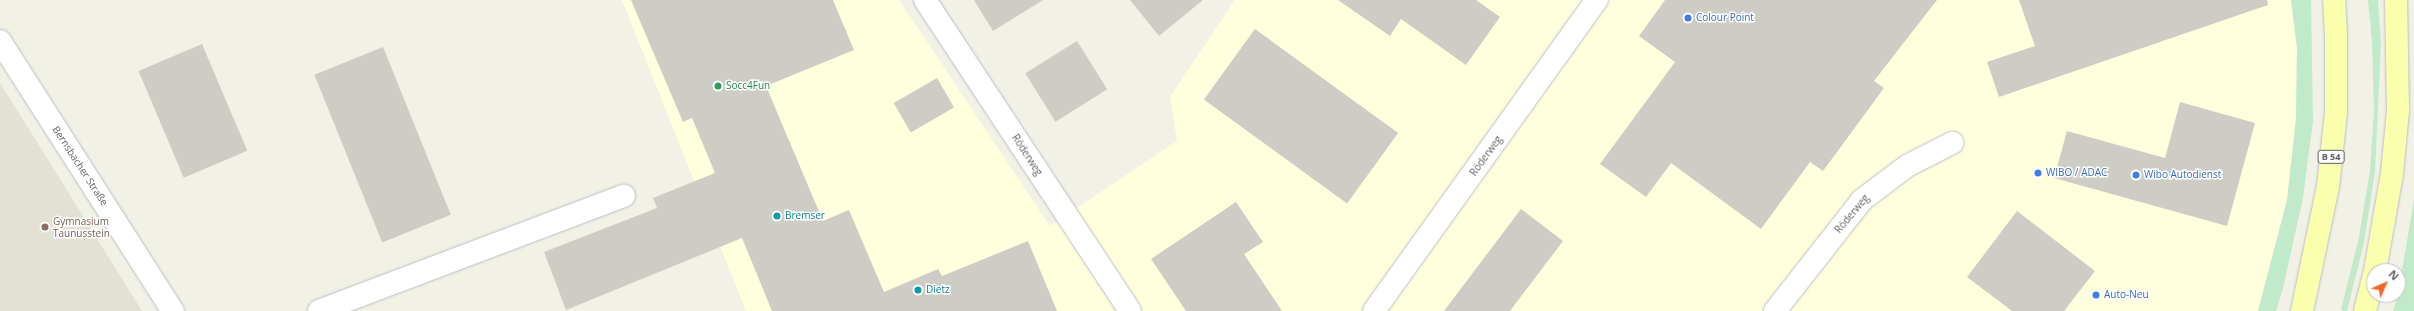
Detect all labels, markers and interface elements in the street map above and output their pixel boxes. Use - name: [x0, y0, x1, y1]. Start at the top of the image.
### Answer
- place label: Colour Point: [1696, 12, 1754, 24]
- marker: Colour Point: [1683, 13, 1693, 23]
- place label: Socc4Fun: [726, 80, 770, 92]
- marker: Socc4Fun: [713, 81, 723, 91]
- street label: Bernsbacher Straße: [50, 124, 110, 208]
- street label: Röderweg: [1009, 132, 1045, 178]
- street label: Röderweg: [1467, 134, 1505, 178]
- road number: B 54: [2317, 150, 2345, 164]
- place label: WIBO / ADAC: [2046, 167, 2107, 179]
- marker: WIBO / ADAC: [2033, 168, 2043, 178]
- place label: Wibo Autodienst: [2144, 169, 2221, 181]
- marker: Wibo Autodienst: [2131, 170, 2141, 180]
- street label: Röderweg: [1832, 192, 1872, 236]
- place label: Bremser: [785, 210, 825, 222]
- marker: Bremser: [772, 211, 782, 221]
- place label: Gymnasium Taunusstein: [53, 215, 110, 238]
- marker: Gymnasium Taunusstein: [40, 222, 50, 232]
- north arrow: [2366, 263, 2406, 303]
- text: N: [2386, 266, 2403, 283]
- place label: Dietz: [926, 284, 950, 296]
- marker: Dietz: [913, 285, 923, 295]
- place label: Auto-Neu: [2104, 289, 2149, 301]
- marker: Auto-Neu: [2091, 290, 2101, 300]

